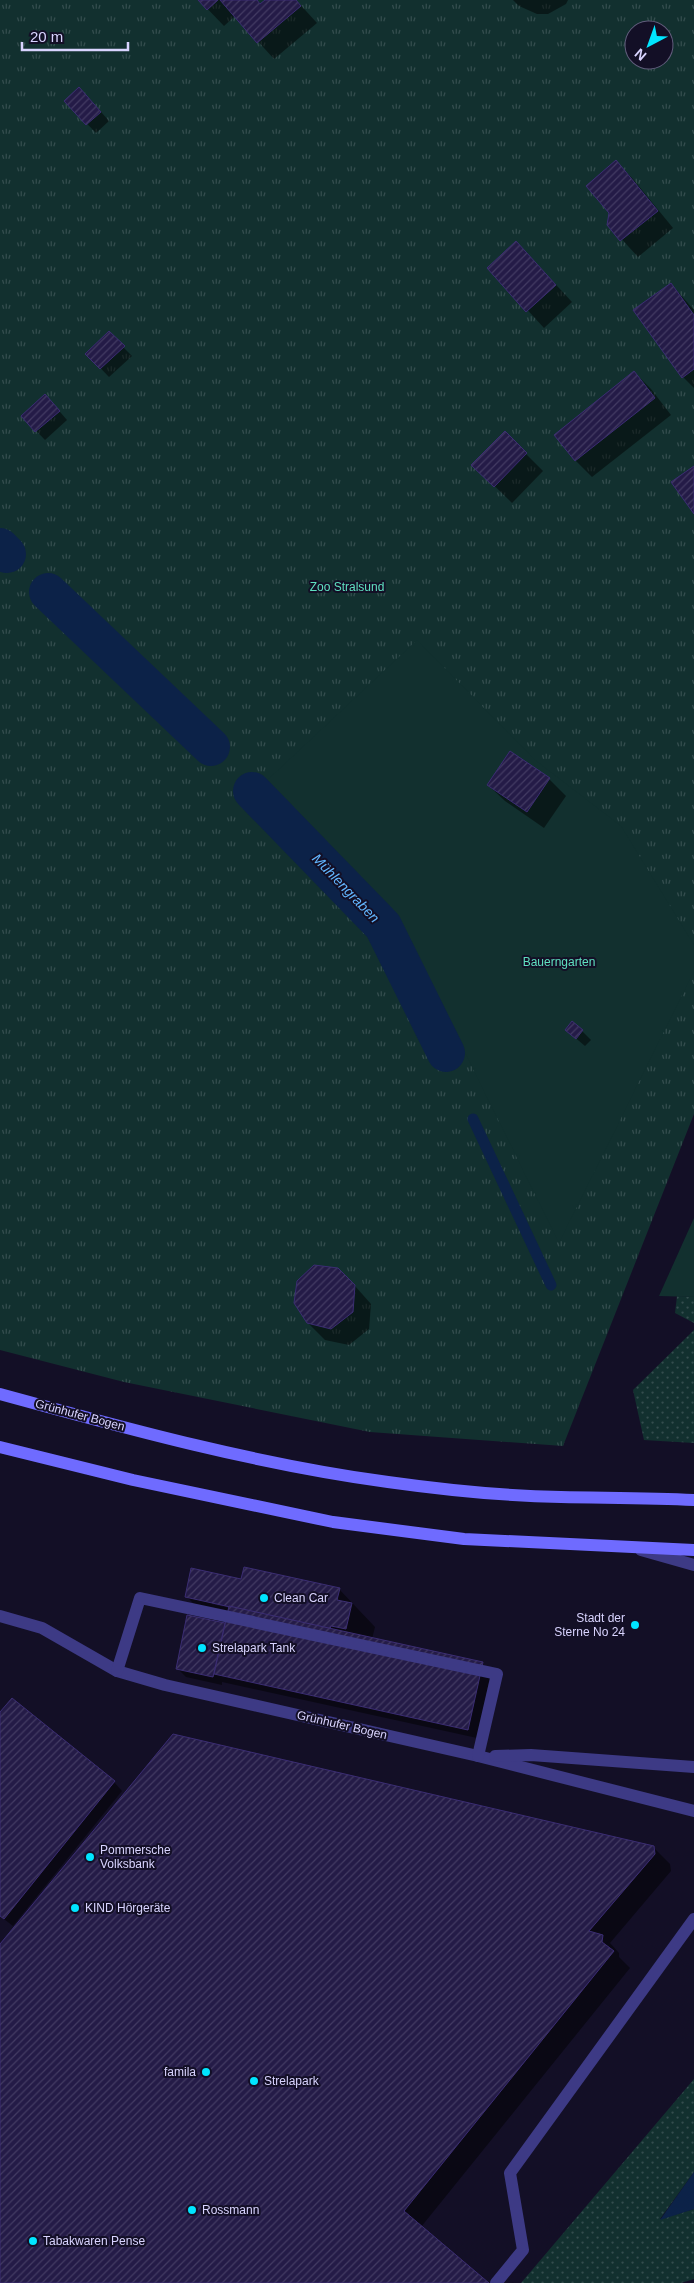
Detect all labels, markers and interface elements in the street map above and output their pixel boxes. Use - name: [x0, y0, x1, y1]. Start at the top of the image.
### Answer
- scale bar: [22, 20, 129, 52]
- north arrow: [624, 20, 674, 70]
- text: 20 m: [30, 28, 63, 45]
- text: N: [631, 45, 650, 64]
- park label: Zoo Stralsund: [310, 580, 384, 594]
- water label: Mühlengraben: [309, 850, 383, 926]
- park label: Bauerngarten: [523, 955, 595, 969]
- street label: Grünhufer Bogen: [34, 1396, 126, 1434]
- place label: Clean Car: [274, 1591, 328, 1605]
- marker: Clean Car: [258, 1592, 270, 1604]
- place label: Stadt der Sterne No 24: [554, 1611, 625, 1639]
- marker: Stadt der Sterne No 24: [629, 1619, 641, 1631]
- place label: Strelapark Tank: [212, 1641, 296, 1655]
- marker: Strelapark Tank: [196, 1642, 208, 1654]
- street label: Grünhufer Bogen: [296, 1708, 388, 1742]
- place label: Pommersche Volksbank: [100, 1843, 171, 1871]
- marker: Pommersche Volksbank: [84, 1851, 96, 1863]
- place label: KIND Hörgeräte: [85, 1901, 171, 1915]
- marker: KIND Hörgeräte: [69, 1902, 81, 1914]
- place label: famila: [164, 2065, 196, 2079]
- marker: famila: [200, 2066, 212, 2078]
- place label: Strelapark: [264, 2074, 320, 2088]
- marker: Strelapark: [248, 2075, 260, 2087]
- place label: Rossmann: [202, 2203, 259, 2217]
- marker: Rossmann: [186, 2204, 198, 2216]
- place label: Tabakwaren Pense: [43, 2234, 145, 2248]
- marker: Tabakwaren Pense: [27, 2235, 39, 2247]

